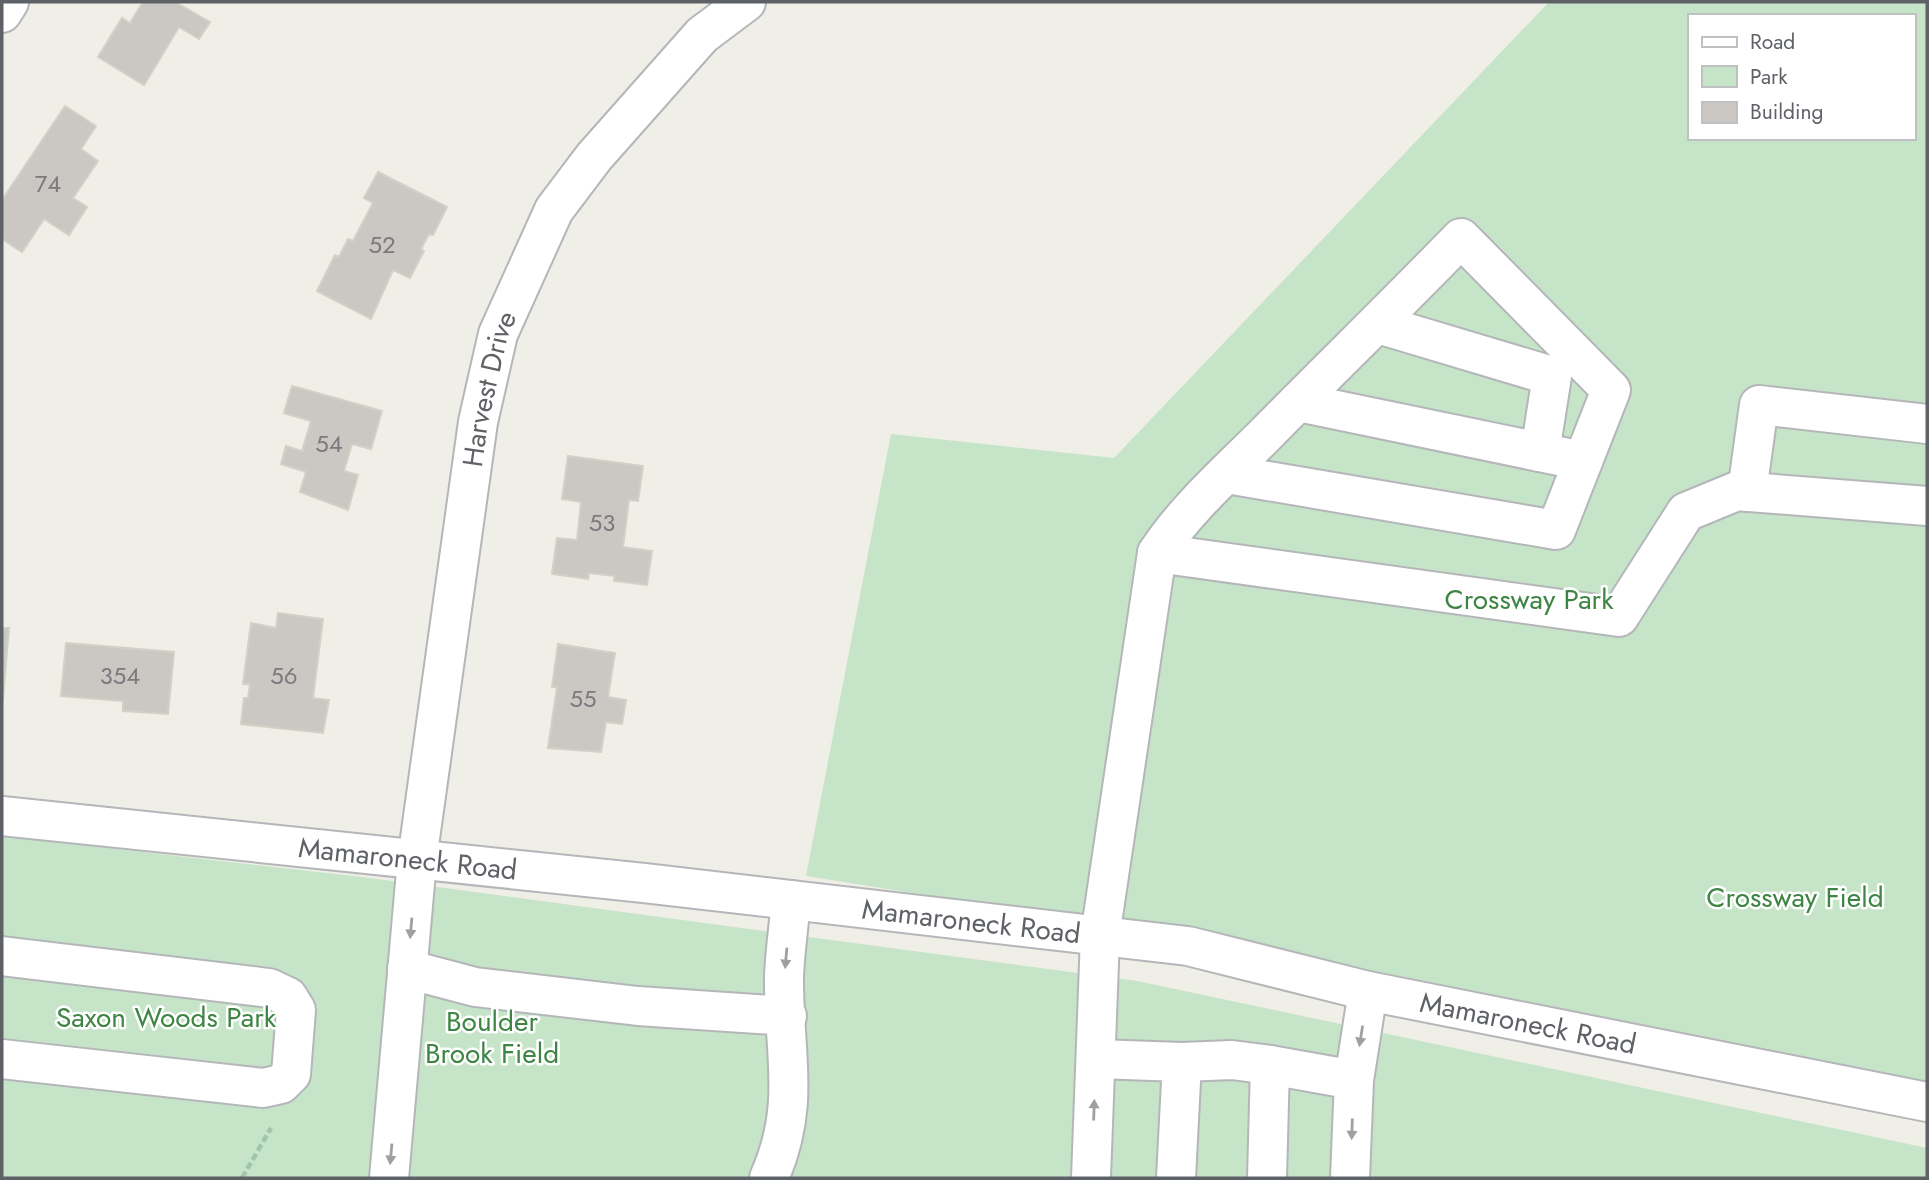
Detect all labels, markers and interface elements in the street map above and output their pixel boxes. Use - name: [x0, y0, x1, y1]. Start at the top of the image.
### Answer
- legend: [1688, 14, 1915, 140]
- text: Road: [1750, 27, 1795, 57]
- text: Park: [1750, 62, 1788, 92]
- text: Building: [1750, 97, 1823, 127]
- house number: 74: [35, 166, 61, 201]
- house number: 52: [368, 227, 396, 262]
- street label: Harvest Drive: [452, 304, 527, 469]
- house number: 54: [315, 426, 343, 461]
- house number: 53: [589, 505, 615, 540]
- park label: Crossway Park: [1444, 579, 1614, 620]
- house number: 354: [100, 658, 140, 693]
- house number: 56: [270, 658, 298, 693]
- house number: 55: [569, 681, 597, 716]
- street label: Mamaroneck Road: [296, 827, 519, 891]
- park label: Crossway Field: [1706, 877, 1884, 918]
- street label: Mamaroneck Road: [860, 888, 1083, 954]
- one-way arrow: [405, 917, 416, 939]
- one-way arrow: [780, 947, 791, 969]
- street label: Mamaroneck Road: [1416, 982, 1640, 1065]
- park label: Saxon Woods Park: [56, 997, 277, 1038]
- park label: Boulder Brook Field: [425, 1001, 559, 1074]
- one-way arrow: [1355, 1025, 1366, 1047]
- one-way arrow: [1088, 1099, 1099, 1121]
- one-way arrow: [1346, 1118, 1357, 1140]
- one-way arrow: [385, 1144, 396, 1166]

